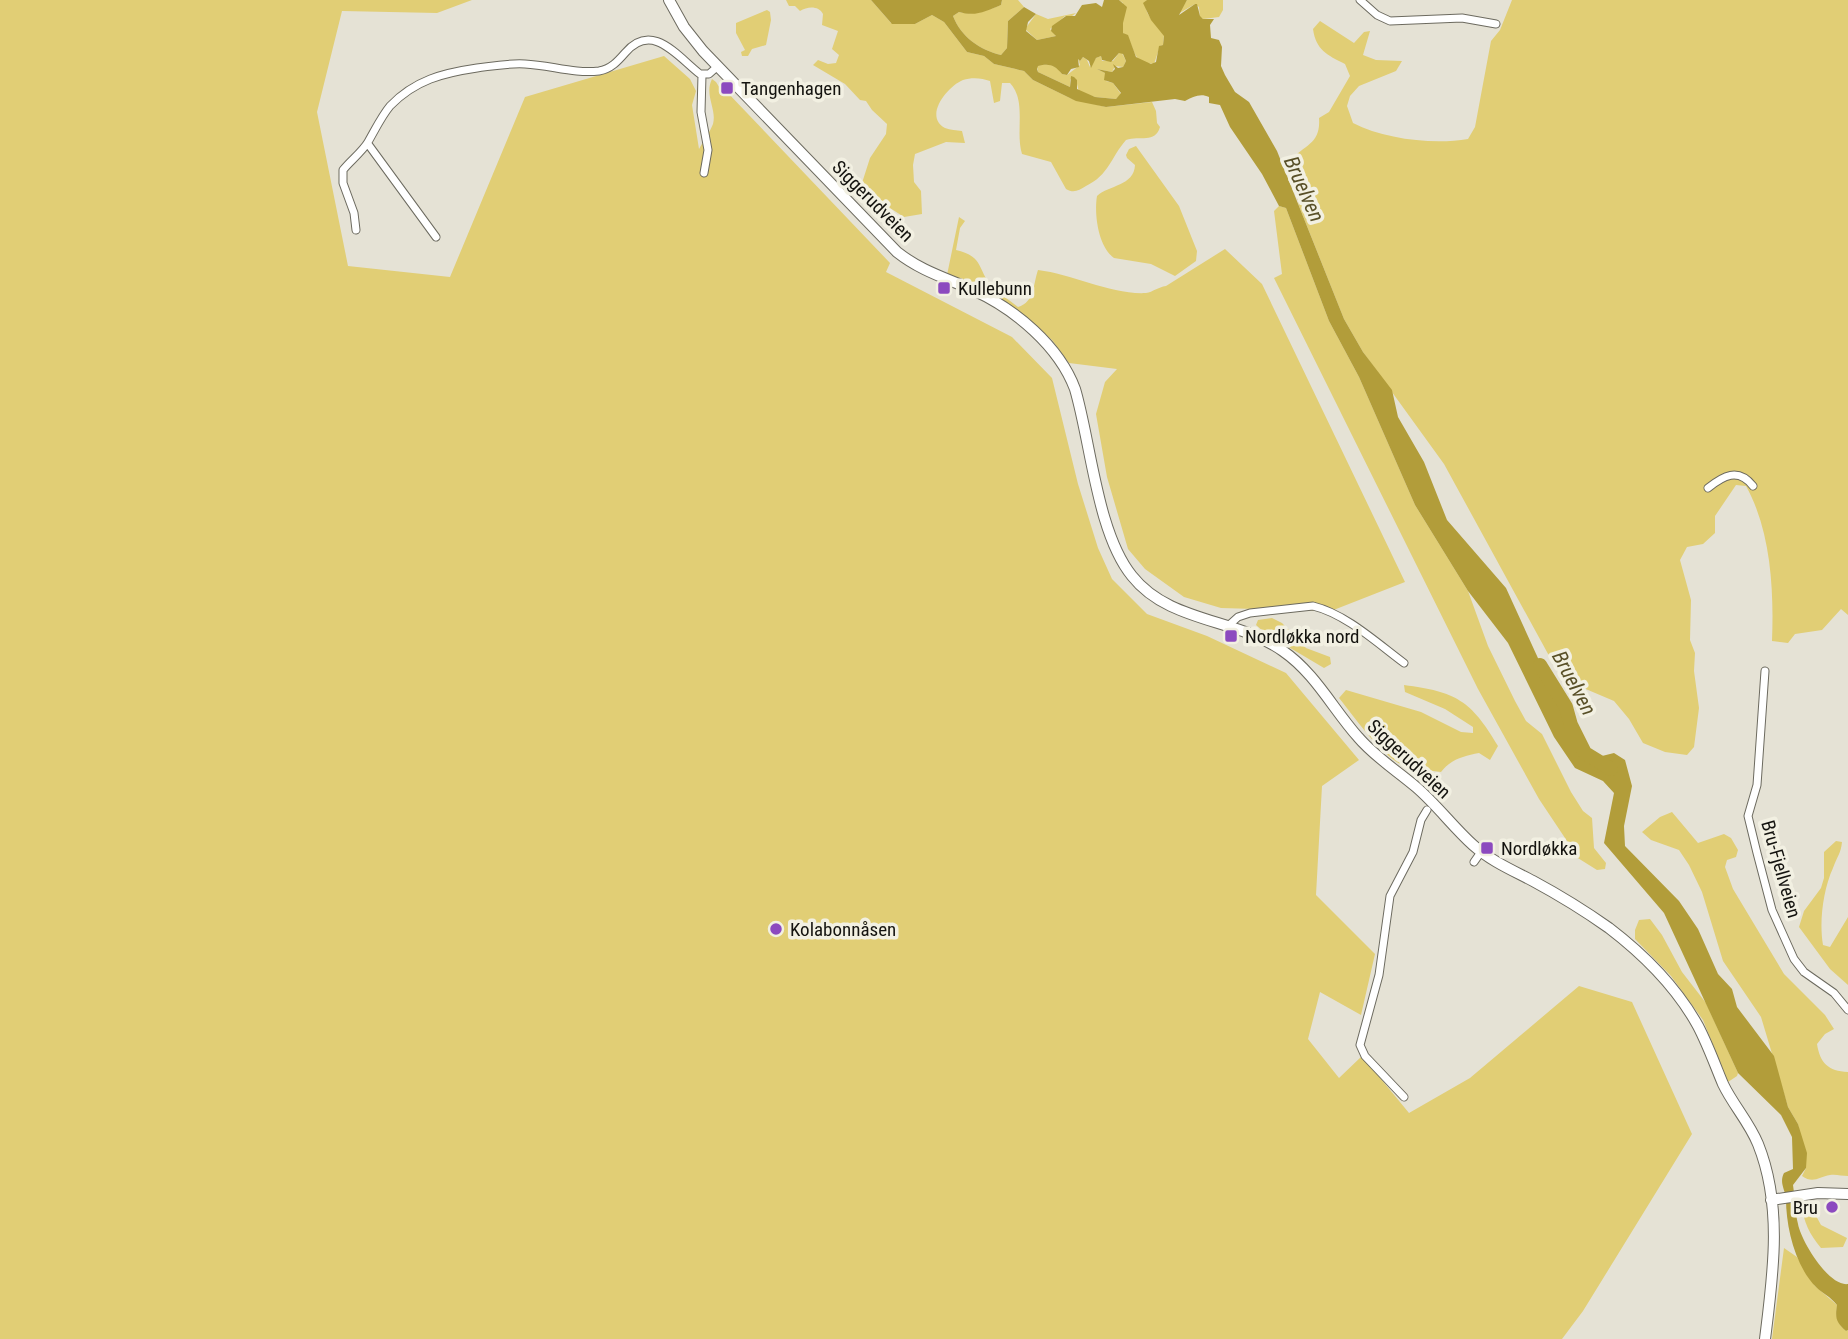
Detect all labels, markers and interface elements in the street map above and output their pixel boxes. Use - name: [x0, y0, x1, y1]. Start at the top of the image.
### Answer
- place label: Tangenhagen: [741, 77, 841, 100]
- marker: Tangenhagen: [719, 80, 735, 96]
- water label: Bruelven: [1279, 152, 1329, 226]
- street label: Siggerudveien: [828, 156, 918, 246]
- place label: Kullebunn: [958, 277, 1032, 300]
- marker: Kullebunn: [936, 280, 952, 296]
- place label: Nordløkka nord: [1245, 625, 1360, 648]
- marker: Nordløkka nord: [1223, 628, 1239, 644]
- water label: Bruelven: [1547, 647, 1601, 719]
- street label: Siggerudveien: [1363, 715, 1455, 803]
- street label: Bru-Fjellveien: [1756, 818, 1806, 920]
- place label: Nordløkka: [1501, 837, 1577, 860]
- marker: Nordløkka: [1479, 840, 1495, 856]
- place label: Kolabonnåsen: [790, 918, 896, 941]
- marker: Kolabonnåsen: [768, 921, 784, 937]
- place label: Bru: [1793, 1196, 1818, 1219]
- marker: Bru: [1824, 1199, 1840, 1215]

